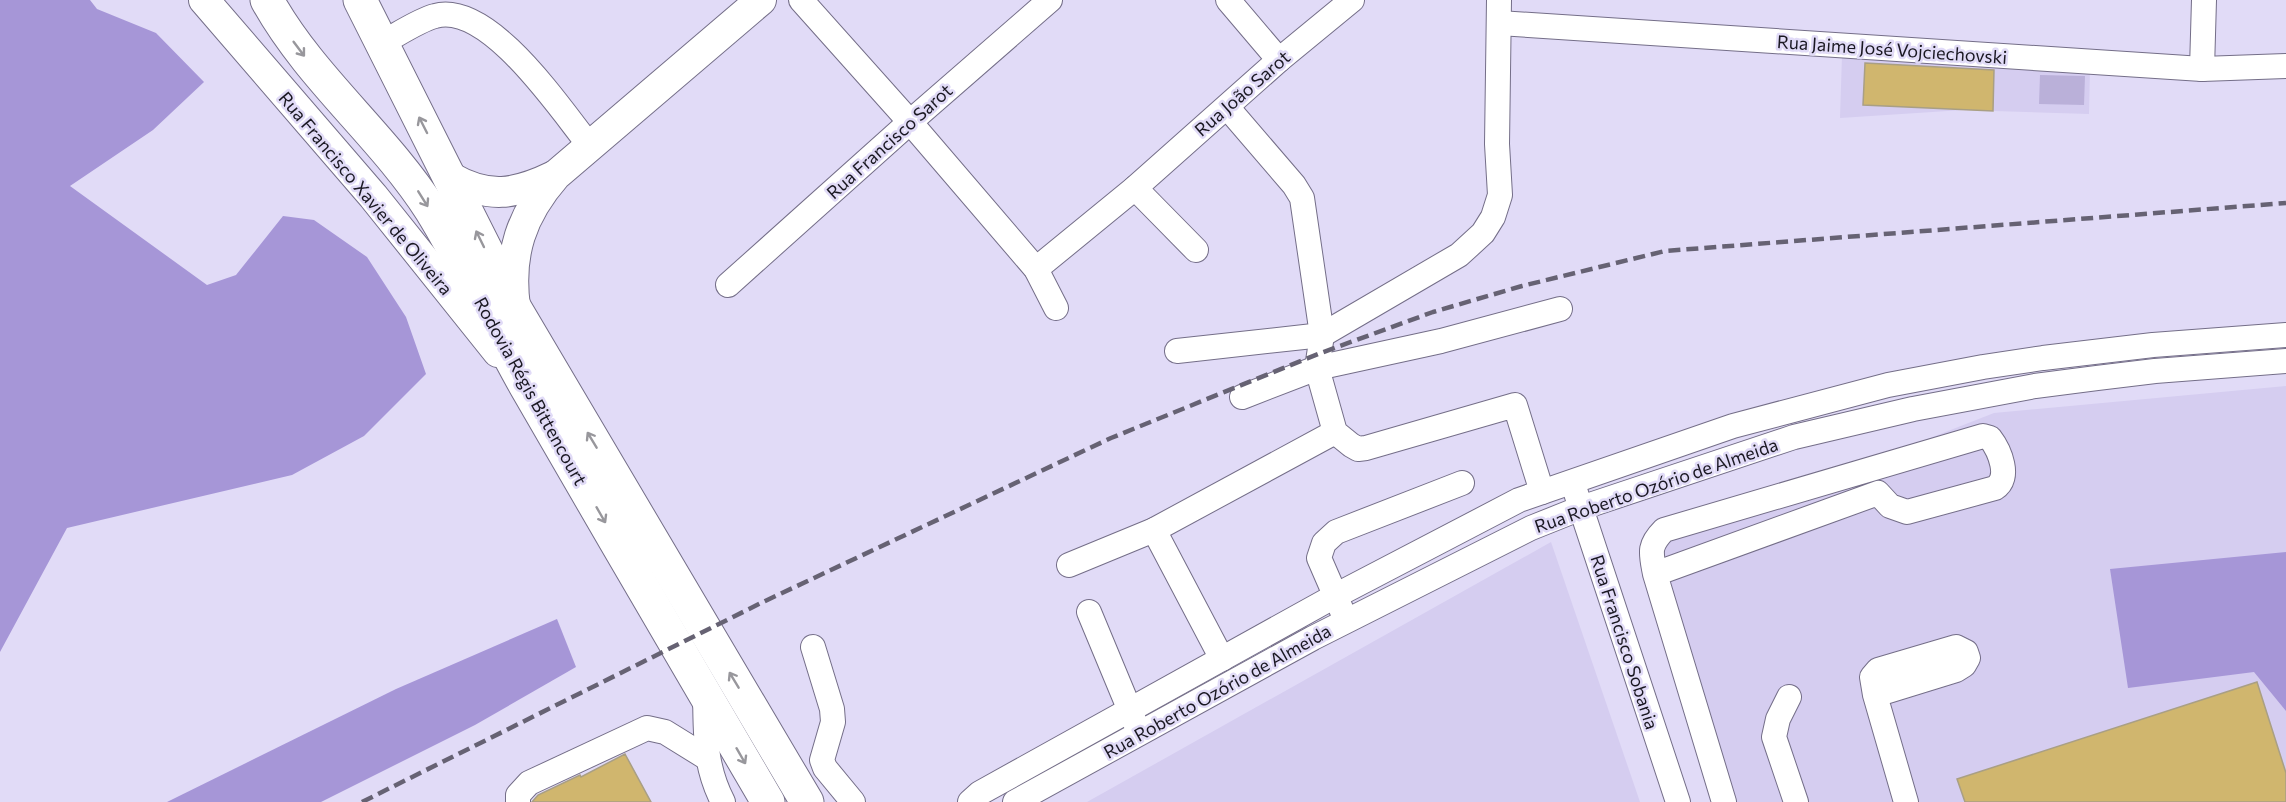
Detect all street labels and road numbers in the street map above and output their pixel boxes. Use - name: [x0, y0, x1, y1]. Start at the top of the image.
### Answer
- street label: Rua Jaime José Vojciechovski: [1776, 30, 2008, 68]
- street label: Rua João Sarot: [1190, 46, 1294, 140]
- street label: Rua Francisco Sarot: [822, 79, 956, 203]
- street label: Rua Francisco Xavier de Oliveira: [274, 87, 458, 299]
- street label: Rodovia Régis Bittencourt: [470, 293, 592, 489]
- street label: Rua Roberto Ozório de Almeida: [1531, 433, 1781, 537]
- street label: Rua Francisco Sobania: [1586, 552, 1664, 732]
- street label: Rua Roberto Ozório de Almeida: [1100, 619, 1334, 763]

